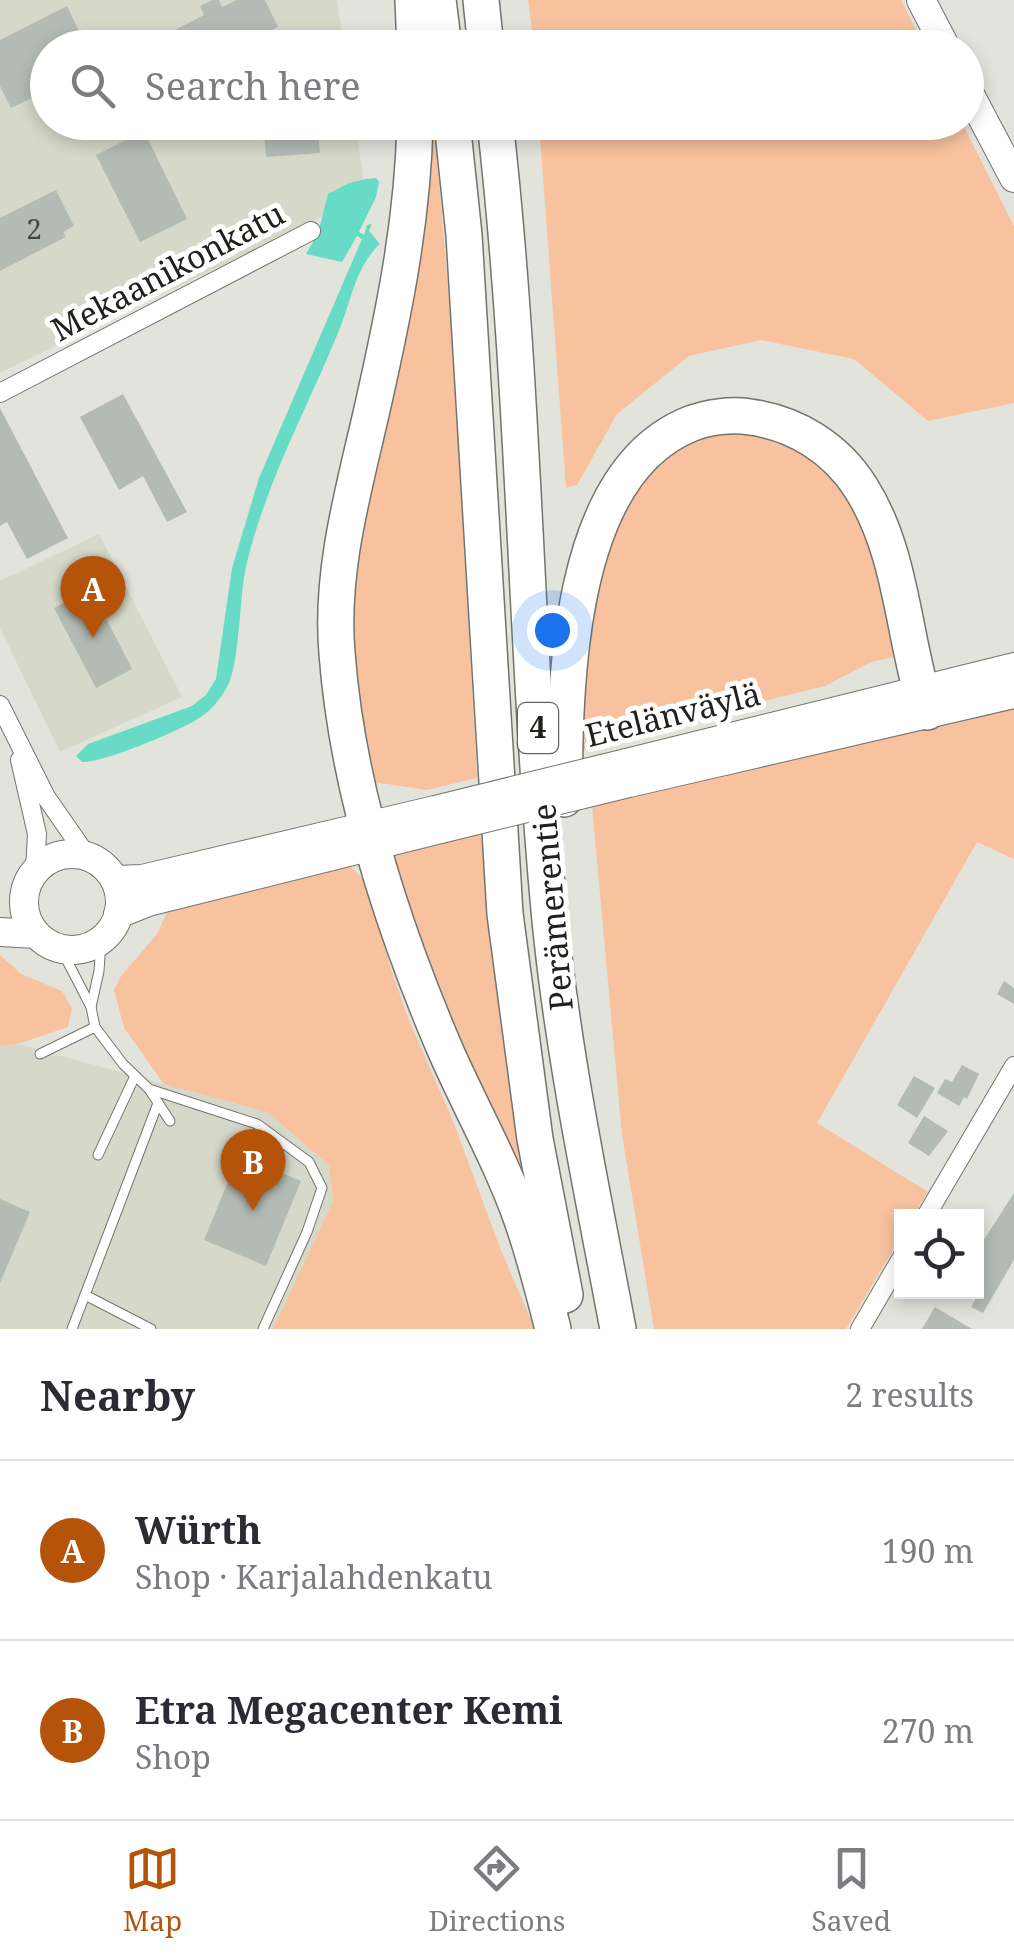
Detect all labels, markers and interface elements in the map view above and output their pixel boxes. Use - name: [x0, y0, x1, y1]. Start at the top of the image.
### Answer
- search box: [30, 30, 984, 140]
- icon: search: [65, 58, 120, 113]
- text: Search here: [145, 59, 361, 111]
- street label: Mekaanikonkatu: [43, 191, 291, 350]
- house number: 2: [26, 209, 42, 247]
- pin: A: [61, 556, 126, 638]
- your location: [527, 605, 578, 656]
- street label: Etelänväylä: [581, 671, 765, 756]
- road number: 4: [518, 703, 558, 753]
- street label: Perämerentie: [521, 802, 582, 1012]
- pin: B: [220, 1128, 286, 1211]
- map controls: [894, 1209, 984, 1299]
- button: locate: [894, 1209, 984, 1299]
- text: Nearby: [40, 1366, 195, 1423]
- text: 2 results: [845, 1373, 974, 1416]
- text: Würth: [135, 1503, 262, 1555]
- text: A: [60, 1529, 85, 1572]
- text: 190 m: [882, 1529, 974, 1572]
- text: Shop · Karjalahdenkatu: [135, 1555, 493, 1598]
- text: Etra Megacenter Kemi: [135, 1683, 563, 1735]
- text: B: [62, 1709, 83, 1752]
- text: 270 m: [882, 1709, 974, 1752]
- text: Shop: [135, 1735, 211, 1778]
- tab: Map: [123, 1841, 182, 1939]
- tab: Directions: [428, 1841, 565, 1939]
- tab: Saved: [812, 1841, 891, 1939]

